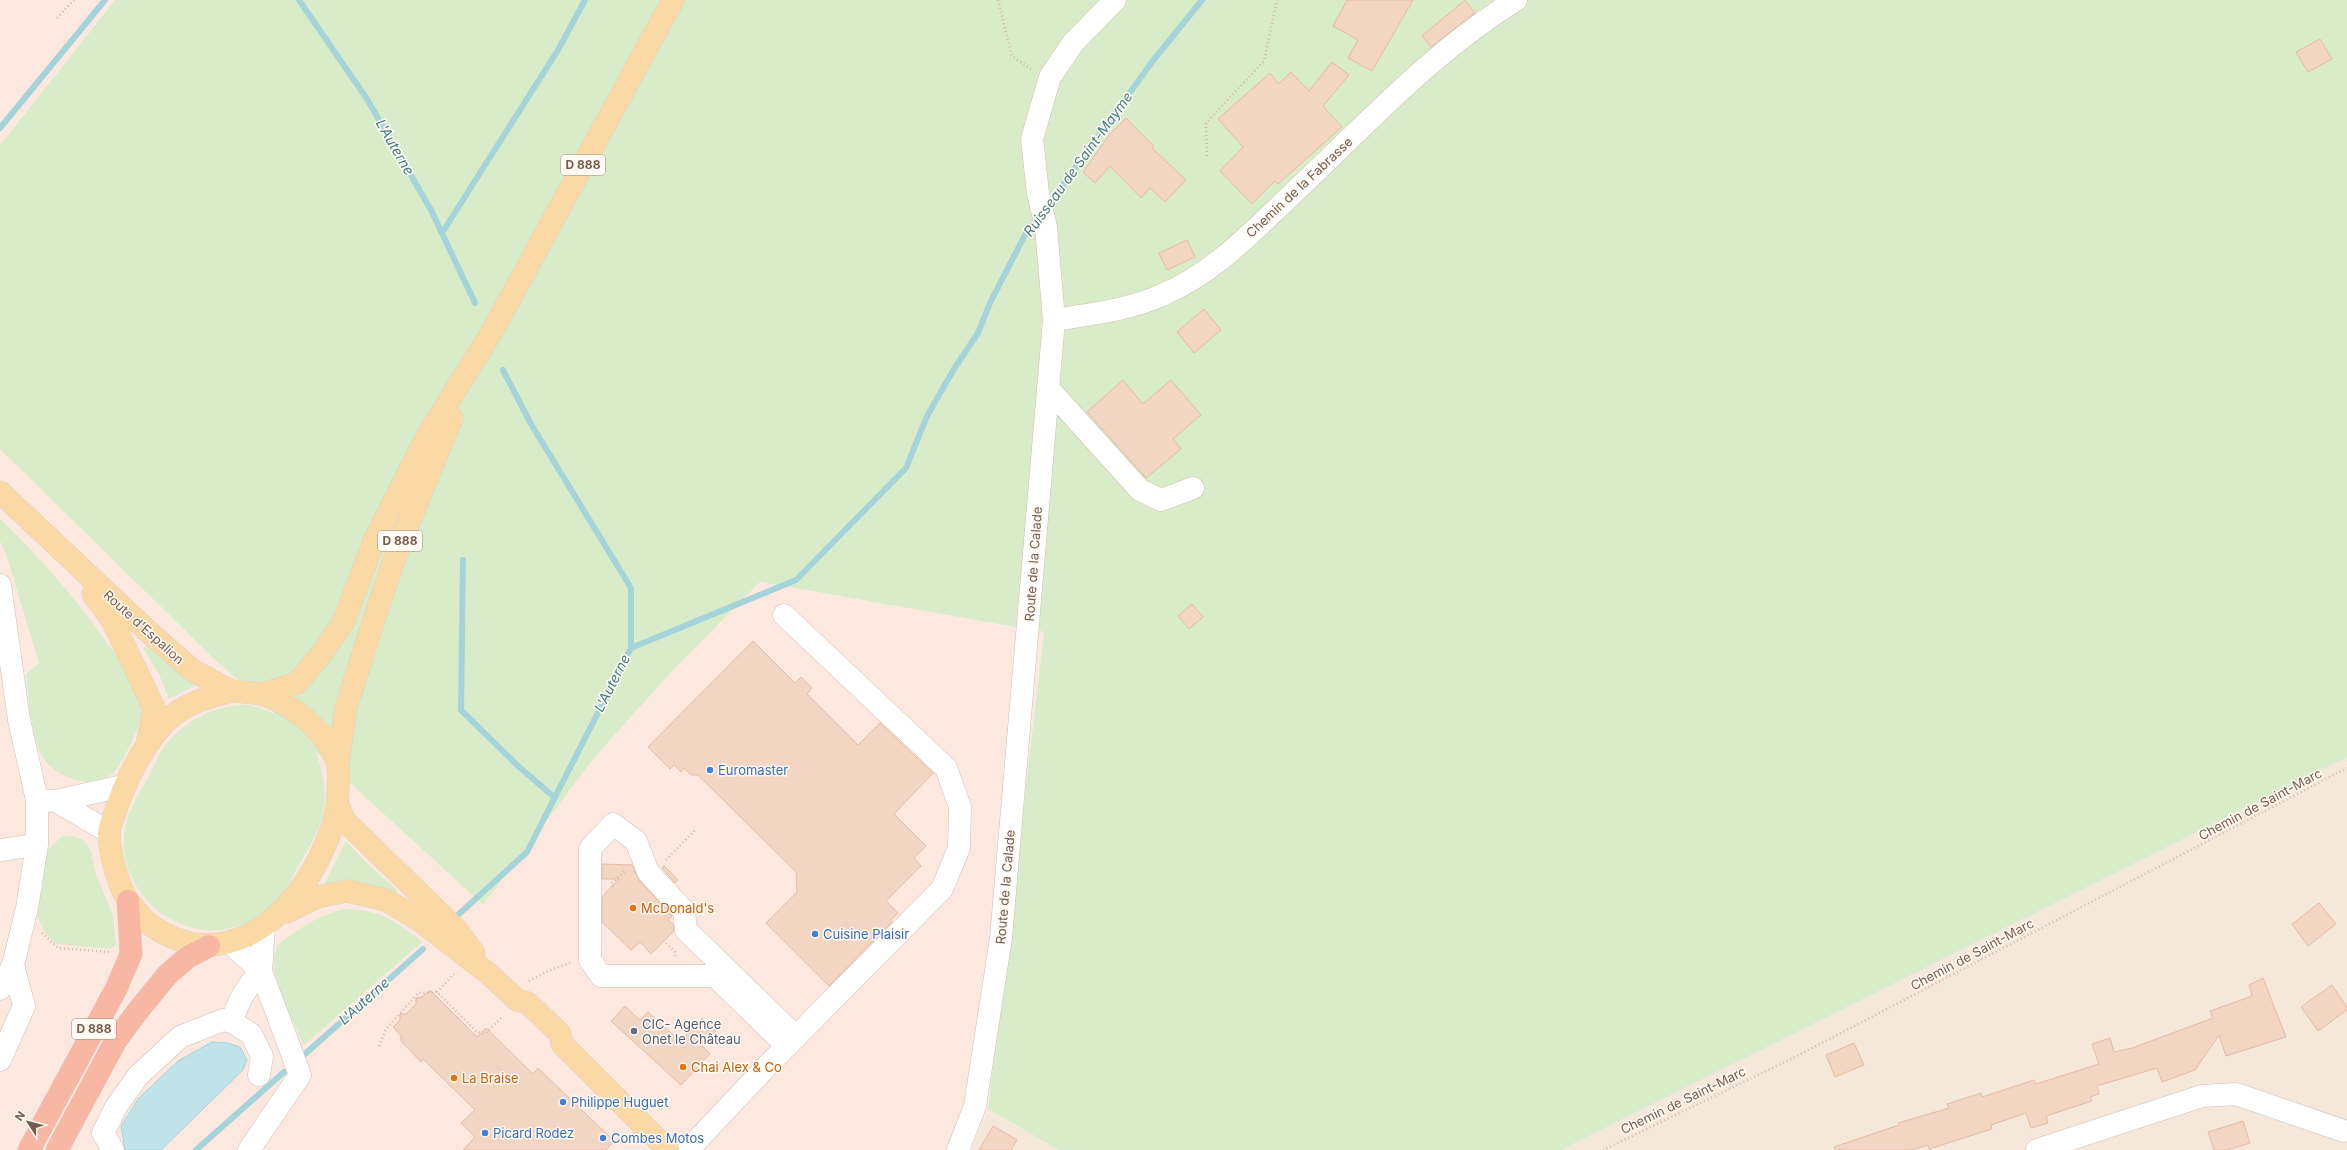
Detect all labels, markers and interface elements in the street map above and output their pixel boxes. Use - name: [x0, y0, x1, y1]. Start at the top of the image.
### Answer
- water label: Ruisseau de Saint-Mayme: [1020, 88, 1136, 239]
- water label: L'Auterne: [373, 116, 418, 178]
- street label: Chemin de la Fabrasse: [1242, 133, 1356, 241]
- road number: D 888: [561, 155, 605, 175]
- street label: Route de la Calade: [1021, 506, 1045, 622]
- road number: D 888: [378, 531, 422, 551]
- street label: Route d'Espalion: [100, 587, 188, 667]
- water label: L'Auterne: [590, 651, 633, 714]
- place label: Euromaster: [718, 762, 788, 778]
- marker: Euromaster: [705, 765, 715, 775]
- street label: Chemin de Saint-Marc: [2196, 765, 2324, 843]
- street label: Route de la Calade: [992, 829, 1018, 945]
- place label: McDonald's: [641, 900, 714, 916]
- marker: McDonald's: [628, 903, 638, 913]
- street label: Chemin de Saint-Marc: [1908, 915, 2036, 993]
- place label: Cuisine Plaisir: [823, 926, 909, 942]
- marker: Cuisine Plaisir: [810, 929, 820, 939]
- water label: L'Auterne: [335, 974, 392, 1028]
- place label: CIC- Agence Onet le Château: [642, 1016, 741, 1047]
- road number: D 888: [72, 1019, 116, 1039]
- marker: CIC- Agence Onet le Château: [629, 1026, 639, 1036]
- place label: Chai Alex & Co: [691, 1059, 782, 1075]
- marker: Chai Alex & Co: [678, 1062, 688, 1072]
- street label: Chemin de Saint-Marc: [1618, 1063, 1748, 1137]
- place label: La Braise: [462, 1070, 519, 1086]
- marker: La Braise: [449, 1073, 459, 1083]
- place label: Philippe Huguet: [571, 1094, 668, 1110]
- marker: Philippe Huguet: [558, 1097, 568, 1107]
- north arrow: [8, 1102, 48, 1142]
- text: N: [12, 1109, 28, 1124]
- place label: Picard Rodez: [493, 1125, 574, 1141]
- marker: Picard Rodez: [480, 1128, 490, 1138]
- place label: Combes Motos: [611, 1130, 704, 1146]
- marker: Combes Motos: [598, 1133, 608, 1143]

